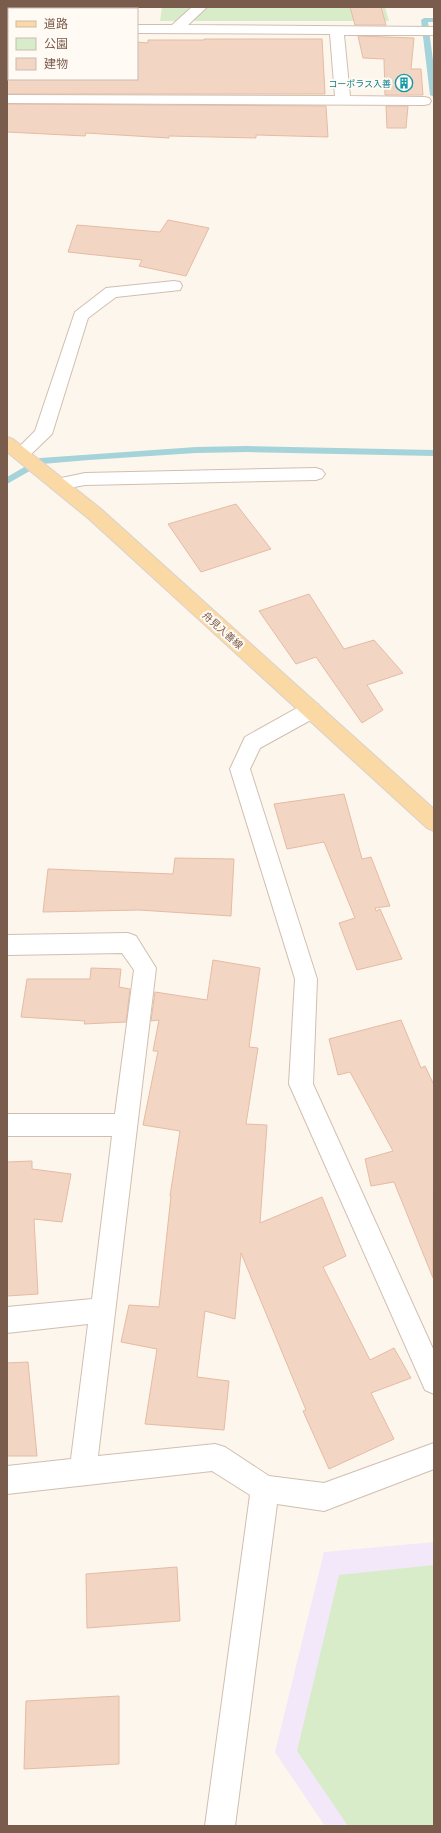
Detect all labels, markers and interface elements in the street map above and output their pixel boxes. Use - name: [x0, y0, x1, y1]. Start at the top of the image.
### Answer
- legend: [8, 8, 138, 80]
- text: 道路: [44, 17, 68, 31]
- text: 公園: [44, 37, 68, 51]
- text: 建物: [44, 57, 68, 71]
- building icon: コーポラス入善: [394, 73, 414, 93]
- place label: コーポラス入善: [328, 78, 391, 89]
- street label: 舟見入善線: [200, 609, 246, 651]

